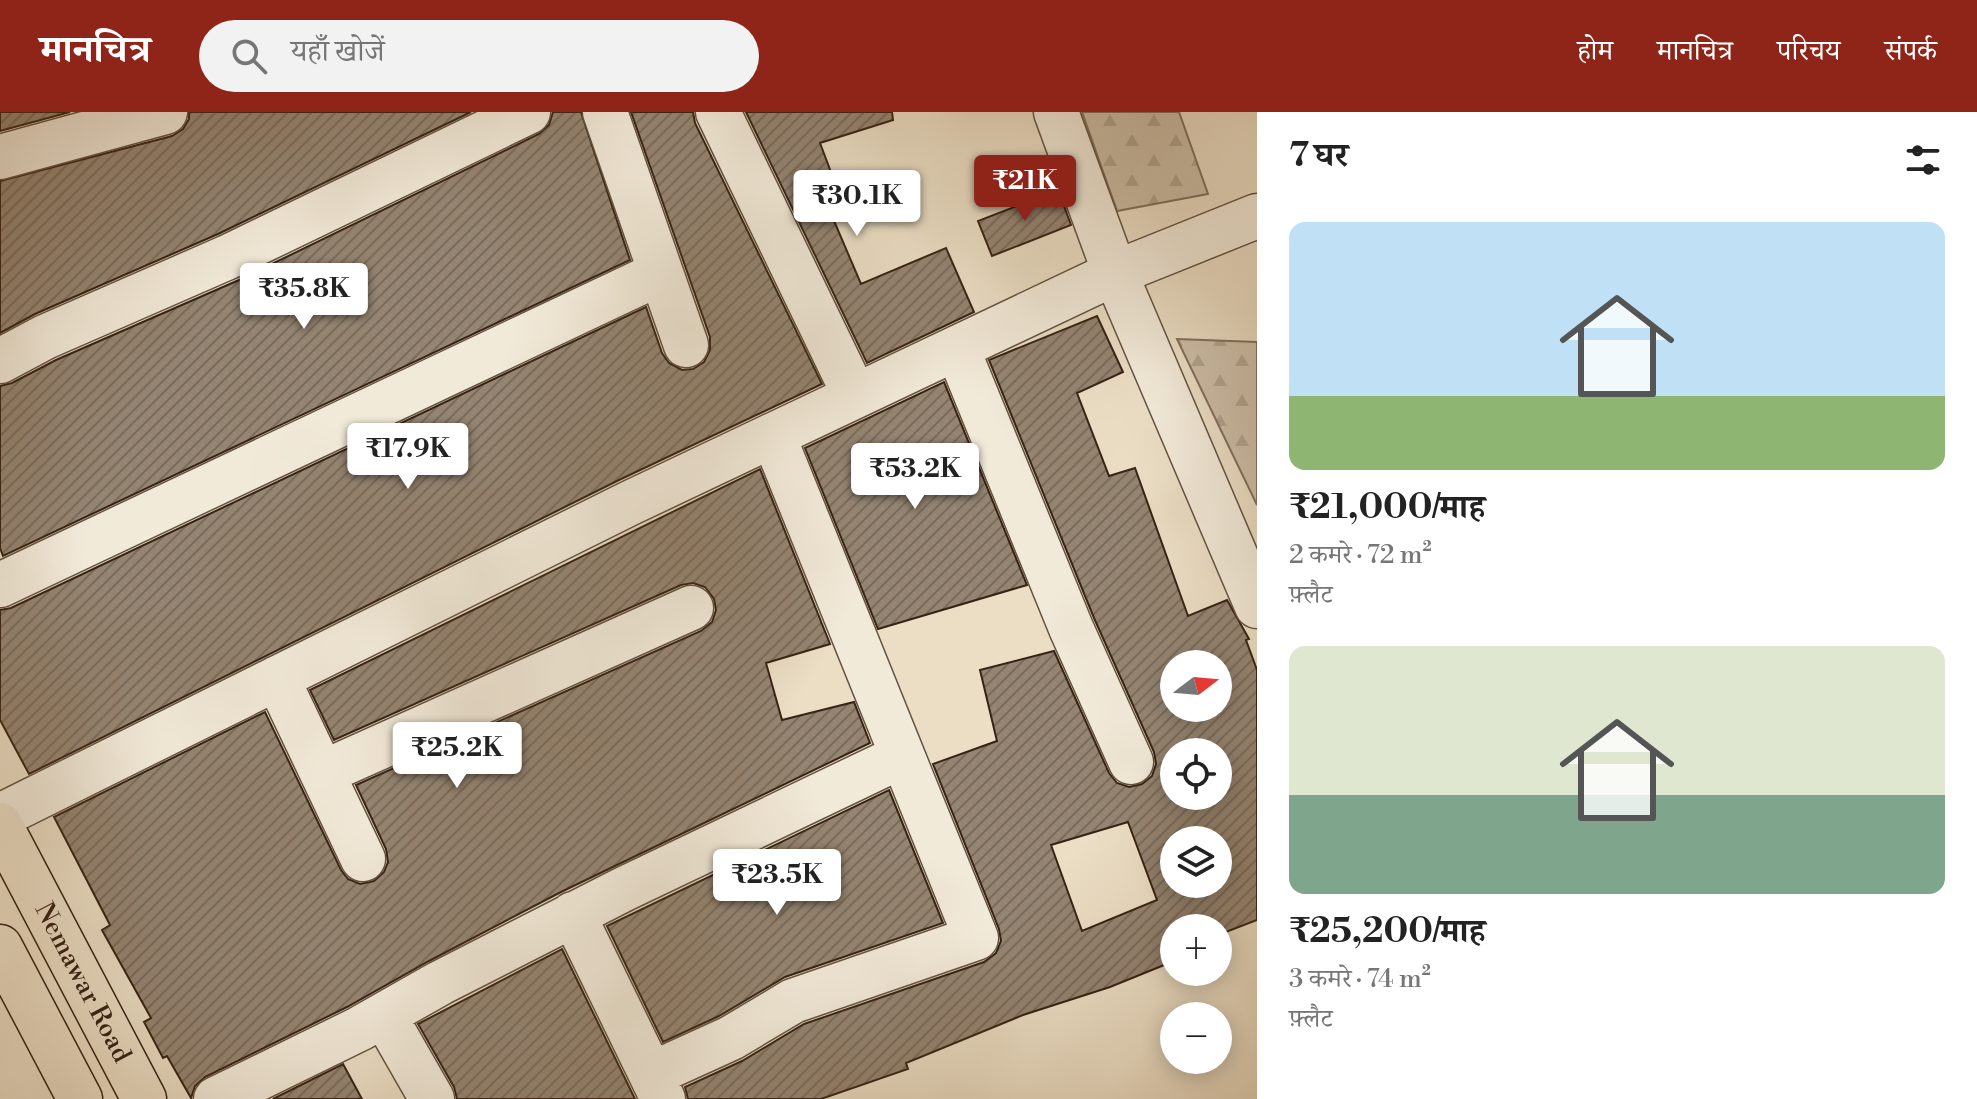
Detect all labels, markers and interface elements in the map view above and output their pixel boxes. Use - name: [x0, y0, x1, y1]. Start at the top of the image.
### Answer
- search box: [199, 20, 759, 92]
- text: मानचित्र: [40, 27, 151, 74]
- text: यहाँ खोजें: [291, 33, 385, 71]
- icon: search: [227, 34, 271, 78]
- text: होम: [1577, 34, 1613, 69]
- text: मानचित्र: [1657, 34, 1733, 69]
- text: परिचय: [1777, 34, 1840, 69]
- text: संपर्क: [1884, 34, 1937, 69]
- text: 7 घर: [1289, 135, 1348, 177]
- icon: filters: [1901, 138, 1945, 182]
- pin: ₹21K: [978, 155, 1072, 223]
- text: ₹21K: [992, 165, 1058, 197]
- pin: ₹30.1K: [792, 170, 922, 238]
- text: ₹30.1K: [811, 180, 903, 212]
- pin: ₹35.8K: [239, 263, 369, 331]
- text: ₹35.8K: [258, 273, 350, 305]
- icon: home: [1545, 274, 1689, 418]
- pin: ₹17.9K: [343, 423, 473, 491]
- text: ₹17.9K: [365, 433, 451, 465]
- pin: ₹53.2K: [850, 443, 980, 511]
- text: ₹53.2K: [869, 453, 961, 485]
- text: ₹21,000/माह: [1289, 487, 1485, 529]
- text: 2 कमरे · 72 m²: [1289, 539, 1432, 571]
- text: फ़्लैट: [1289, 579, 1332, 611]
- north arrow: [1160, 650, 1232, 722]
- map controls: [1160, 650, 1232, 1074]
- icon: home: [1545, 698, 1689, 842]
- pin: ₹25.2K: [392, 722, 522, 790]
- text: ₹25.2K: [411, 732, 503, 764]
- button: locate: [1160, 738, 1232, 810]
- button: layers: [1160, 826, 1232, 898]
- pin: ₹23.5K: [712, 849, 842, 917]
- text: ₹23.5K: [731, 859, 823, 891]
- street label: Nemawar Road: [28, 897, 138, 1068]
- text: ₹25,200/माह: [1289, 911, 1485, 953]
- button: +: [1160, 914, 1232, 986]
- text: 3 कमरे · 74 m²: [1289, 963, 1431, 995]
- button: −: [1160, 1002, 1232, 1074]
- text: फ़्लैट: [1289, 1003, 1332, 1035]

